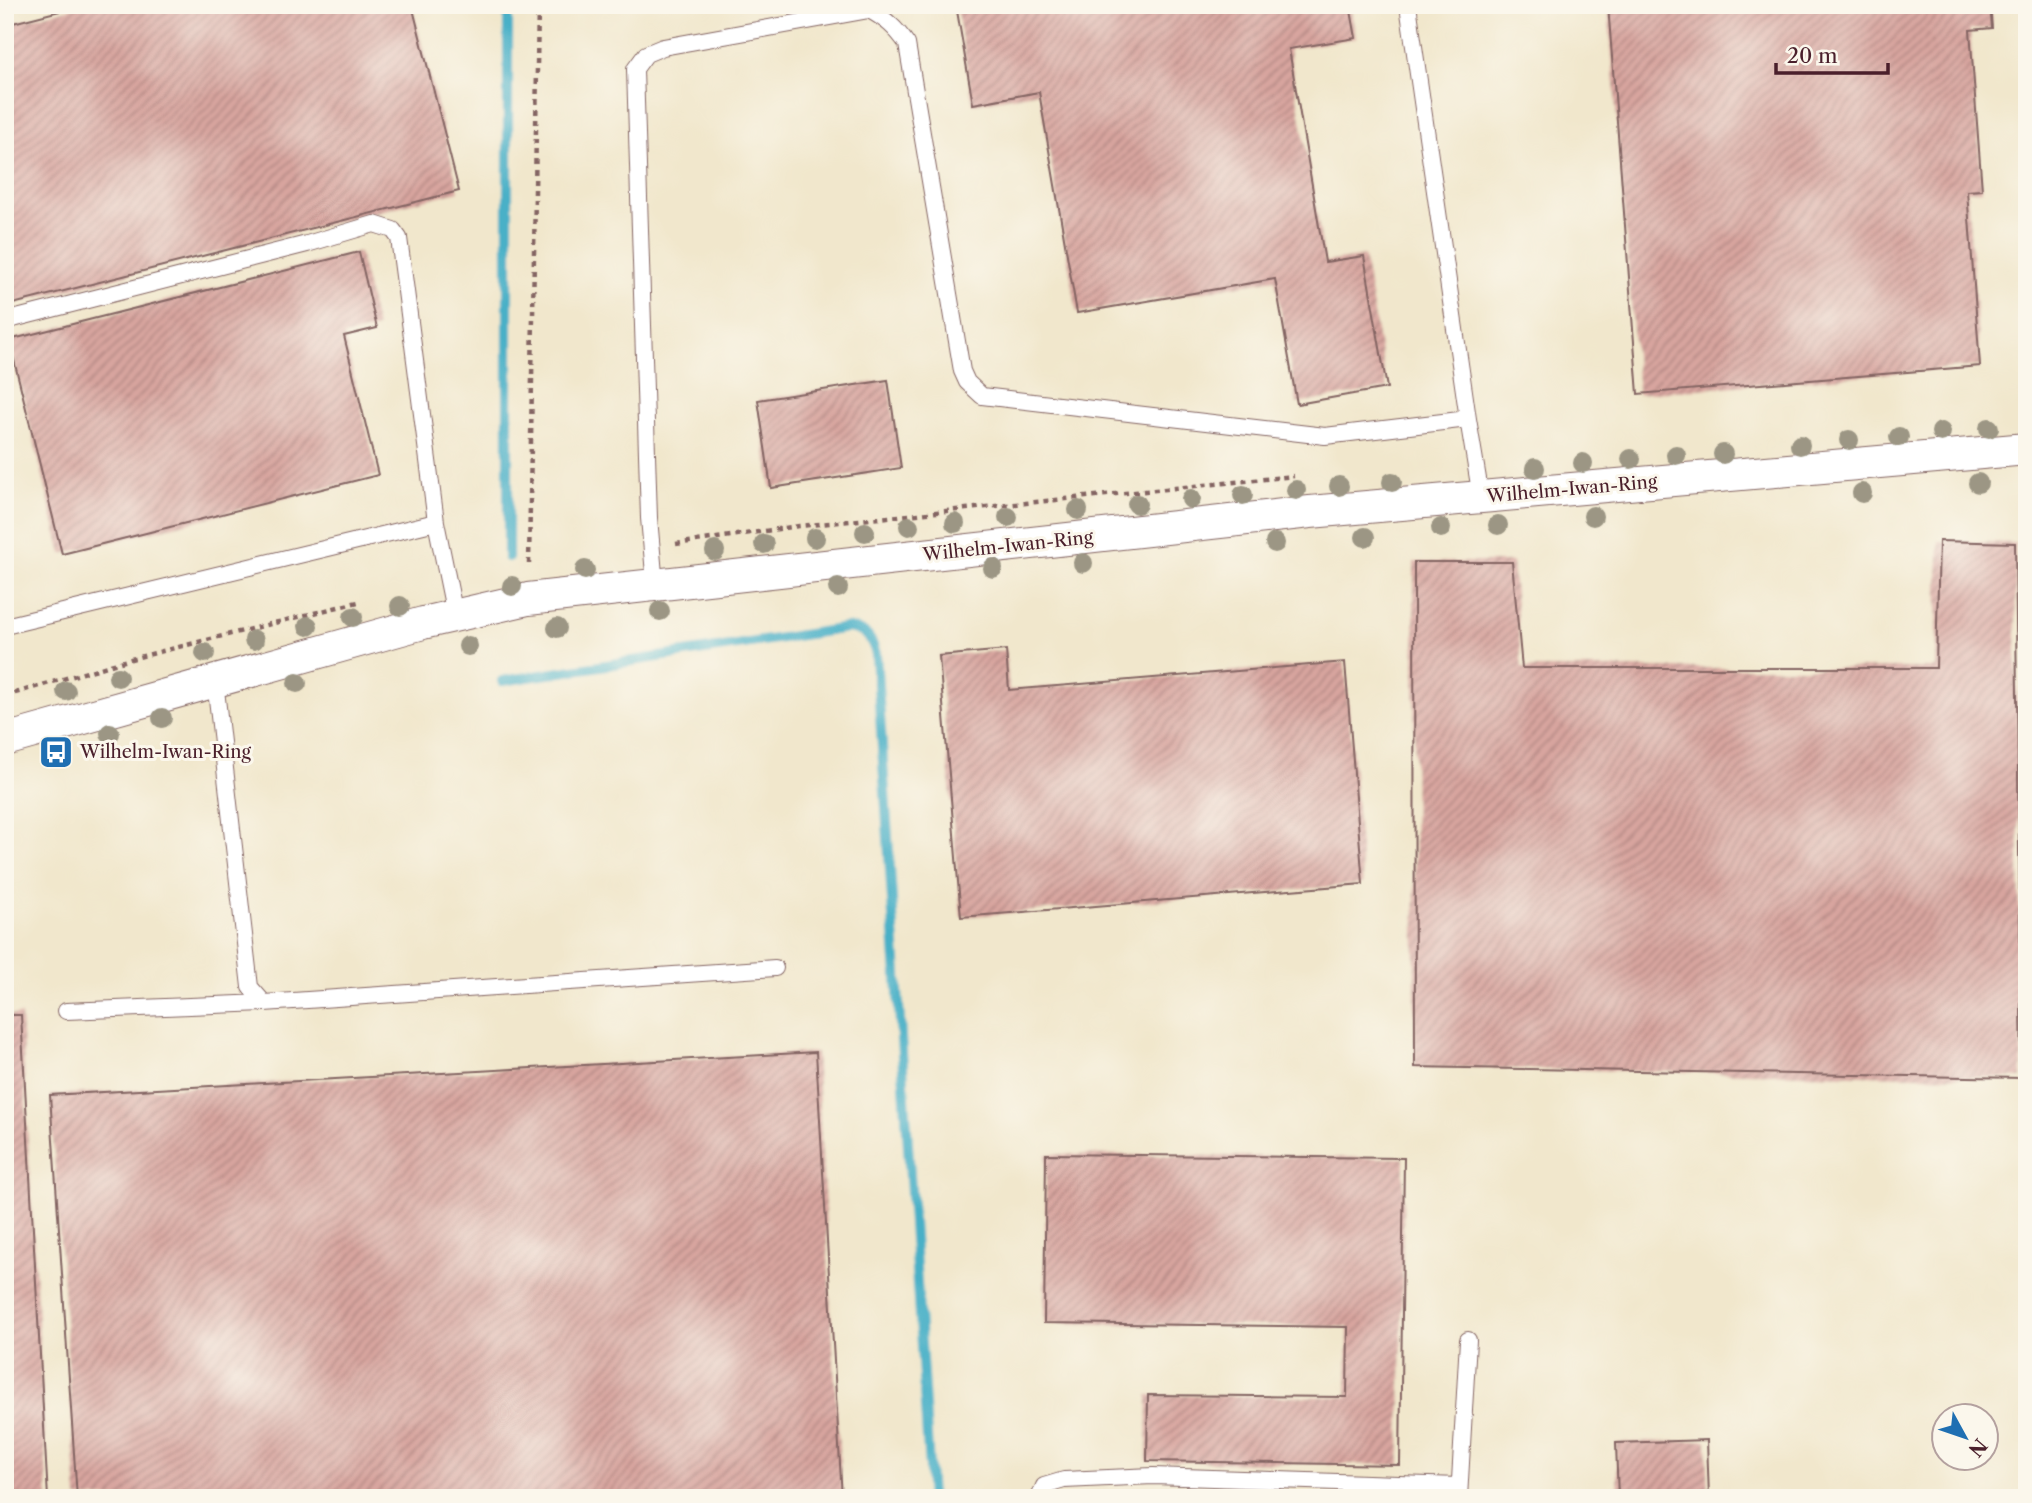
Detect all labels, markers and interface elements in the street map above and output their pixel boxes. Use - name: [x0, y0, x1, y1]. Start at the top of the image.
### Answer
- scale bar: [1776, 32, 1888, 76]
- text: 20 m: [1787, 43, 1838, 68]
- street label: Wilhelm-Iwan-Ring: [1485, 471, 1659, 507]
- street label: Wilhelm-Iwan-Ring: [921, 526, 1095, 566]
- bus stop icon: Wilhelm-Iwan-Ring: [37, 733, 75, 771]
- place label: Wilhelm-Iwan-Ring: [79, 741, 252, 763]
- north arrow: [1930, 1402, 2000, 1472]
- text: N: [1964, 1434, 1992, 1461]

